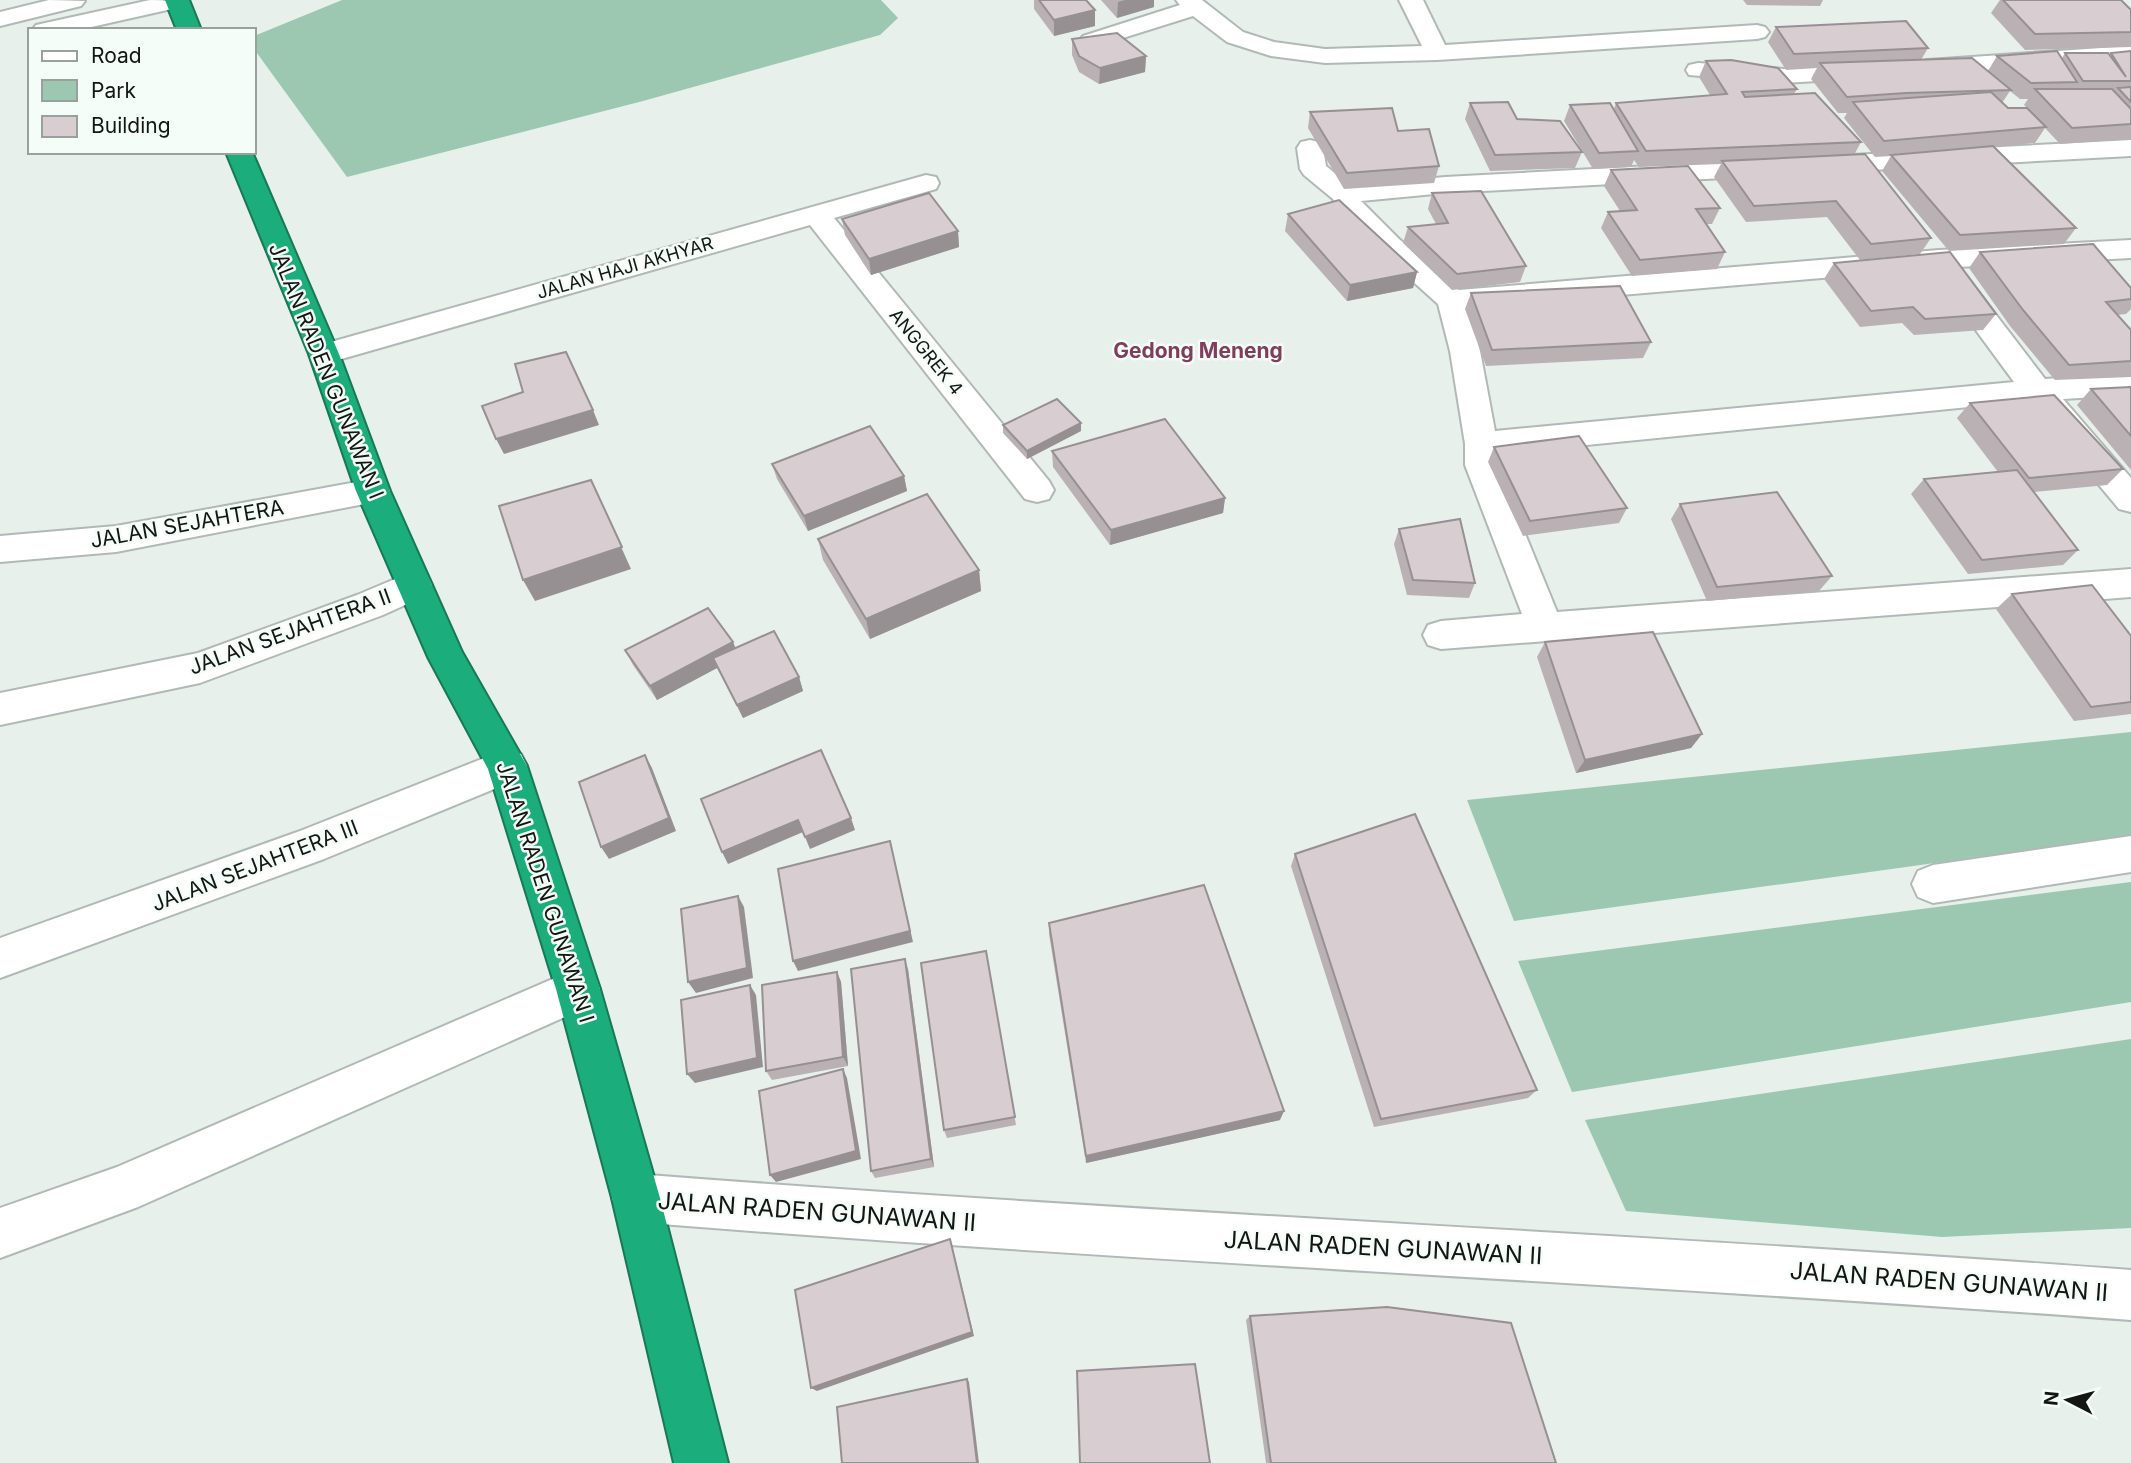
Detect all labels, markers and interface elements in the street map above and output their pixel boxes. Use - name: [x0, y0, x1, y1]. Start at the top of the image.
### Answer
- legend: [28, 28, 256, 154]
- text: Road: [91, 43, 142, 68]
- text: Park: [91, 78, 136, 103]
- text: Building: [91, 113, 171, 138]
- street label: JALAN HAJI AKHYAR: [534, 232, 716, 303]
- street label: JALAN RADEN GUNAWAN I: [264, 239, 389, 502]
- street label: ANGGREK 4: [885, 305, 967, 399]
- district label: Gedong Meneng: [1113, 338, 1283, 363]
- street label: JALAN SEJAHTERA: [88, 494, 286, 553]
- street label: JALAN SEJAHTERA II: [185, 583, 394, 680]
- street label: JALAN RADEN GUNAWAN I: [491, 758, 600, 1026]
- street label: JALAN SEJAHTERA III: [148, 815, 361, 916]
- street label: JALAN RADEN GUNAWAN II: [657, 1186, 977, 1237]
- street label: JALAN RADEN GUNAWAN II: [1223, 1225, 1543, 1270]
- street label: JALAN RADEN GUNAWAN II: [1789, 1256, 2109, 1307]
- north arrow: [2033, 1365, 2103, 1435]
- text: N: [2039, 1390, 2064, 1407]

